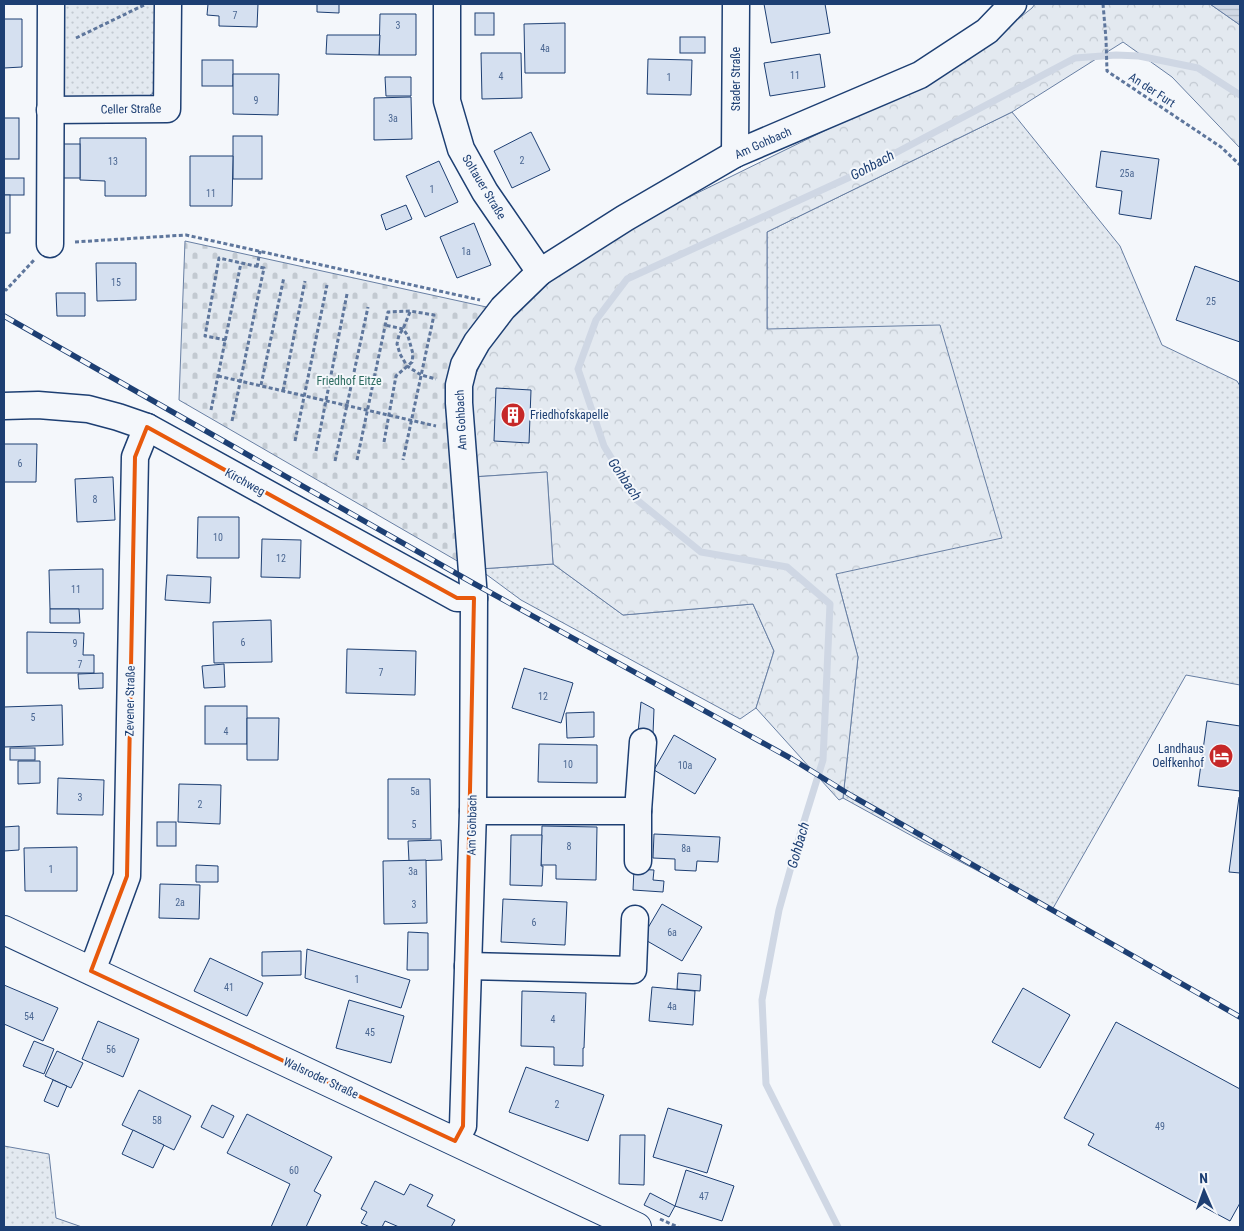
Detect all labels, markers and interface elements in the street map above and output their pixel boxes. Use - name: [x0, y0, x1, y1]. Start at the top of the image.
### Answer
- house number: 7: [233, 10, 238, 21]
- house number: 3: [396, 20, 401, 31]
- house number: 4a: [540, 43, 550, 54]
- street label: Stader Straße: [729, 46, 743, 111]
- house number: 11: [790, 70, 800, 81]
- street label: An der Furt: [1126, 70, 1178, 110]
- house number: 4: [499, 71, 504, 82]
- house number: 1: [667, 72, 671, 83]
- house number: 9: [254, 95, 259, 106]
- street label: Celler Straße: [100, 101, 162, 117]
- house number: 3a: [388, 113, 398, 124]
- street label: Am Gohbach: [732, 124, 794, 162]
- water label: Gohbach: [847, 147, 897, 183]
- street label: Soltauer Straße: [459, 152, 509, 222]
- house number: 2: [520, 155, 525, 166]
- house number: 13: [108, 156, 118, 167]
- house number: 25a: [1120, 168, 1135, 179]
- house number: 1: [430, 184, 434, 195]
- house number: 11: [206, 188, 216, 199]
- house number: 1a: [461, 246, 471, 257]
- house number: 15: [111, 277, 121, 288]
- house number: 25: [1206, 296, 1216, 307]
- park label: Friedhof Eitze: [316, 374, 382, 388]
- street label: Am Gohbach: [452, 389, 470, 451]
- building icon: Friedhofskapelle: [500, 402, 526, 428]
- place label: Friedhofskapelle: [530, 408, 609, 422]
- water label: Gohbach: [605, 455, 645, 503]
- house number: 6: [18, 458, 23, 469]
- street label: Kirchweg: [223, 465, 267, 499]
- house number: 8: [93, 494, 98, 505]
- house number: 10: [213, 532, 223, 543]
- house number: 12: [276, 553, 286, 564]
- house number: 11: [71, 584, 81, 595]
- house number: 6: [241, 637, 246, 648]
- house number: 9: [73, 638, 78, 649]
- house number: 7: [78, 659, 83, 670]
- street label: Zevener Straße: [122, 665, 138, 737]
- house number: 7: [379, 667, 384, 678]
- house number: 12: [538, 691, 548, 702]
- house number: 5: [31, 712, 36, 723]
- house number: 4: [224, 726, 229, 737]
- place label: Landhaus Oelfkenhof: [1152, 742, 1204, 770]
- hotel icon: Landhaus Oelfkenhof: [1208, 743, 1234, 769]
- house number: 10: [563, 759, 573, 770]
- house number: 10a: [678, 760, 693, 771]
- house number: 5a: [410, 786, 420, 797]
- house number: 3: [78, 792, 83, 803]
- street label: Am Gohbach: [464, 794, 480, 855]
- house number: 2: [198, 799, 203, 810]
- house number: 5: [412, 819, 417, 830]
- water label: Gohbach: [784, 820, 812, 870]
- house number: 8: [567, 841, 572, 852]
- house number: 8a: [681, 843, 691, 854]
- house number: 1: [49, 864, 53, 875]
- house number: 3a: [408, 866, 418, 877]
- house number: 2a: [175, 897, 185, 908]
- house number: 3: [412, 899, 417, 910]
- house number: 6: [532, 917, 537, 928]
- house number: 6a: [667, 927, 677, 938]
- house number: 1: [355, 974, 359, 985]
- house number: 41: [224, 982, 234, 993]
- house number: 4a: [667, 1001, 677, 1012]
- house number: 54: [24, 1011, 34, 1022]
- house number: 4: [551, 1014, 556, 1025]
- house number: 45: [365, 1027, 375, 1038]
- house number: 56: [106, 1044, 116, 1055]
- street label: Walsroder Straße: [281, 1054, 361, 1102]
- house number: 2: [555, 1099, 560, 1110]
- house number: 58: [152, 1115, 162, 1126]
- house number: 49: [1155, 1121, 1165, 1132]
- house number: 60: [289, 1165, 299, 1176]
- north arrow: [1179, 1166, 1229, 1216]
- text: N: [1199, 1170, 1208, 1186]
- house number: 47: [699, 1191, 709, 1202]

